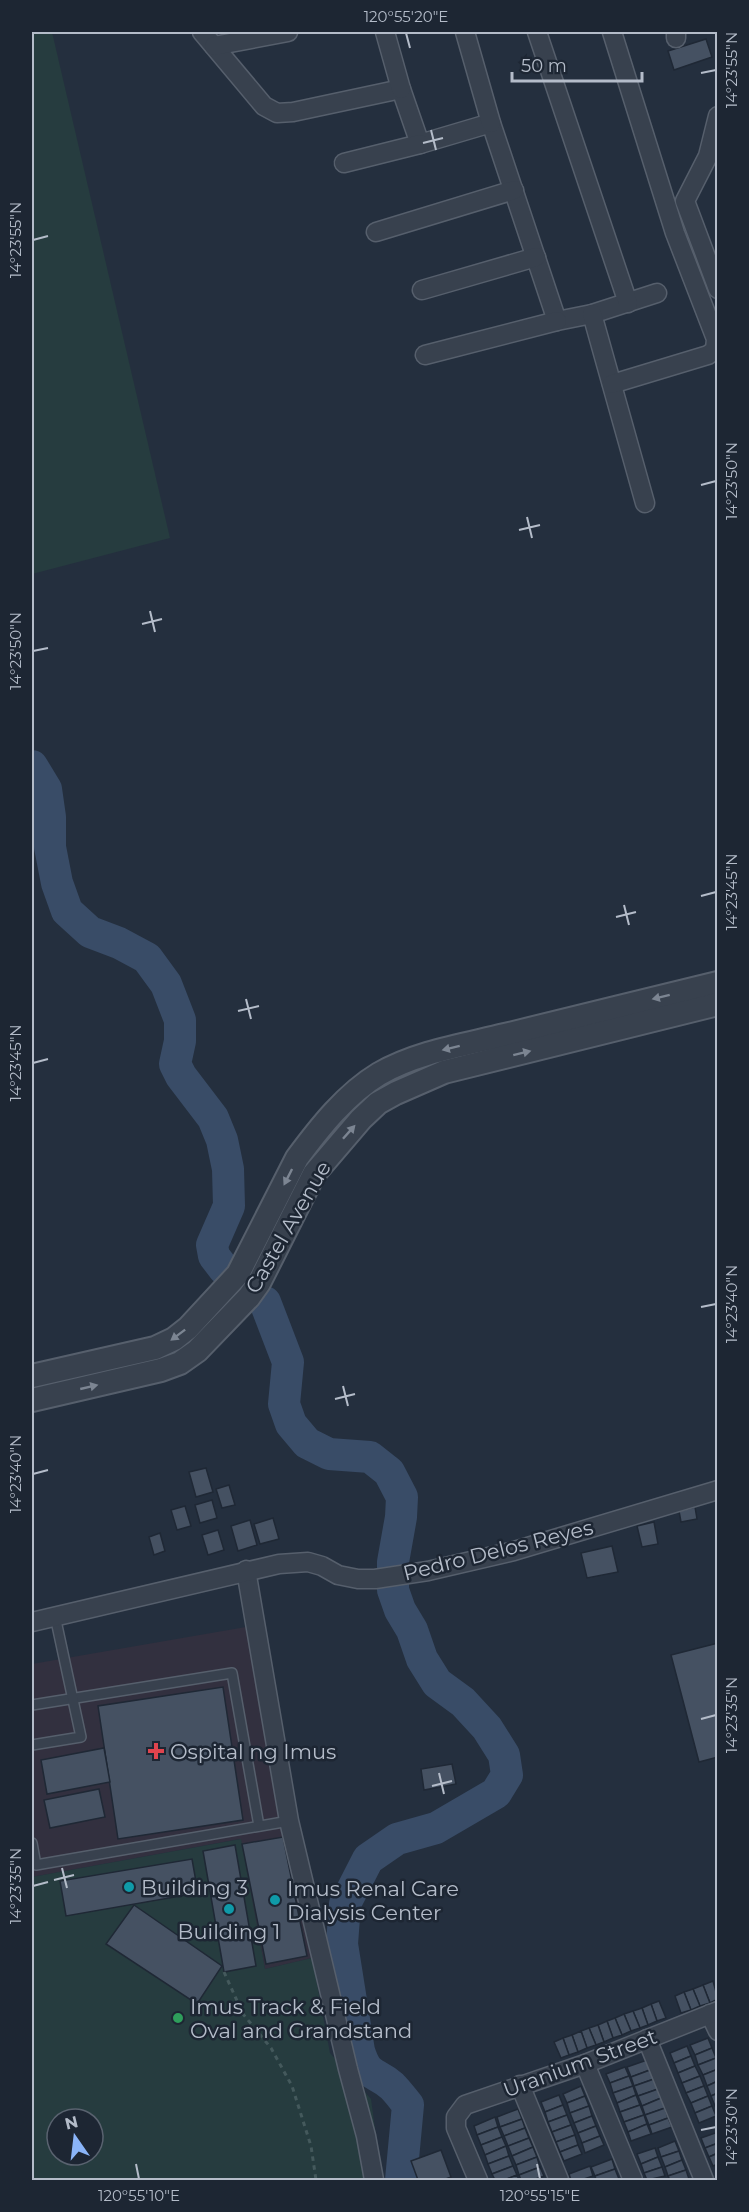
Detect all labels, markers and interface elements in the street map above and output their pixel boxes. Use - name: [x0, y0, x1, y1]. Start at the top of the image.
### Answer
- text: 120°55'20"E: [364, 7, 448, 26]
- text: 14°23'55"N: [722, 32, 741, 108]
- scale bar: [512, 45, 642, 83]
- text: 50 m: [521, 55, 567, 77]
- text: 14°23'55"N: [6, 202, 25, 278]
- text: 14°23'50"N: [722, 442, 741, 520]
- text: 14°23'50"N: [6, 612, 25, 690]
- text: 14°23'45"N: [722, 853, 741, 931]
- one-way arrow: [652, 992, 670, 1002]
- text: 14°23'45"N: [6, 1024, 25, 1102]
- one-way arrow: [442, 1044, 460, 1054]
- one-way arrow: [513, 1047, 531, 1057]
- one-way arrow: [342, 1125, 355, 1140]
- street label: Castel Avenue: [240, 1156, 336, 1298]
- one-way arrow: [283, 1169, 292, 1186]
- text: 14°23'40"N: [722, 1265, 741, 1343]
- one-way arrow: [170, 1329, 185, 1341]
- one-way arrow: [79, 1382, 98, 1391]
- text: 14°23'40"N: [6, 1435, 25, 1513]
- street label: Pedro Delos Reyes: [400, 1514, 596, 1586]
- text: 14°23'35"N: [722, 1677, 741, 1753]
- place label: Ospital ng Imus: [170, 1739, 336, 1764]
- marker: Ospital ng Imus: [147, 1742, 165, 1760]
- text: 14°23'35"N: [6, 1848, 25, 1924]
- place label: Building 3: [141, 1875, 248, 1900]
- place label: Imus Renal Care Dialysis Center: [287, 1876, 459, 1925]
- marker: Building 3: [122, 1880, 136, 1894]
- marker: Imus Renal Care Dialysis Center: [268, 1893, 282, 1907]
- marker: Building 1: [222, 1902, 236, 1916]
- place label: Building 1: [178, 1919, 280, 1944]
- place label: Imus Track & Field Oval and Grandstand: [190, 1994, 412, 2043]
- marker: Imus Track & Field Oval and Grandstand: [171, 2011, 185, 2025]
- street label: Uranium Street: [500, 2024, 660, 2102]
- text: 14°23'30"N: [722, 2088, 741, 2166]
- north arrow: [45, 2107, 105, 2167]
- text: N: [63, 2112, 80, 2134]
- text: 120°55'10"E: [98, 2186, 180, 2205]
- text: 120°55'15"E: [500, 2186, 580, 2205]

